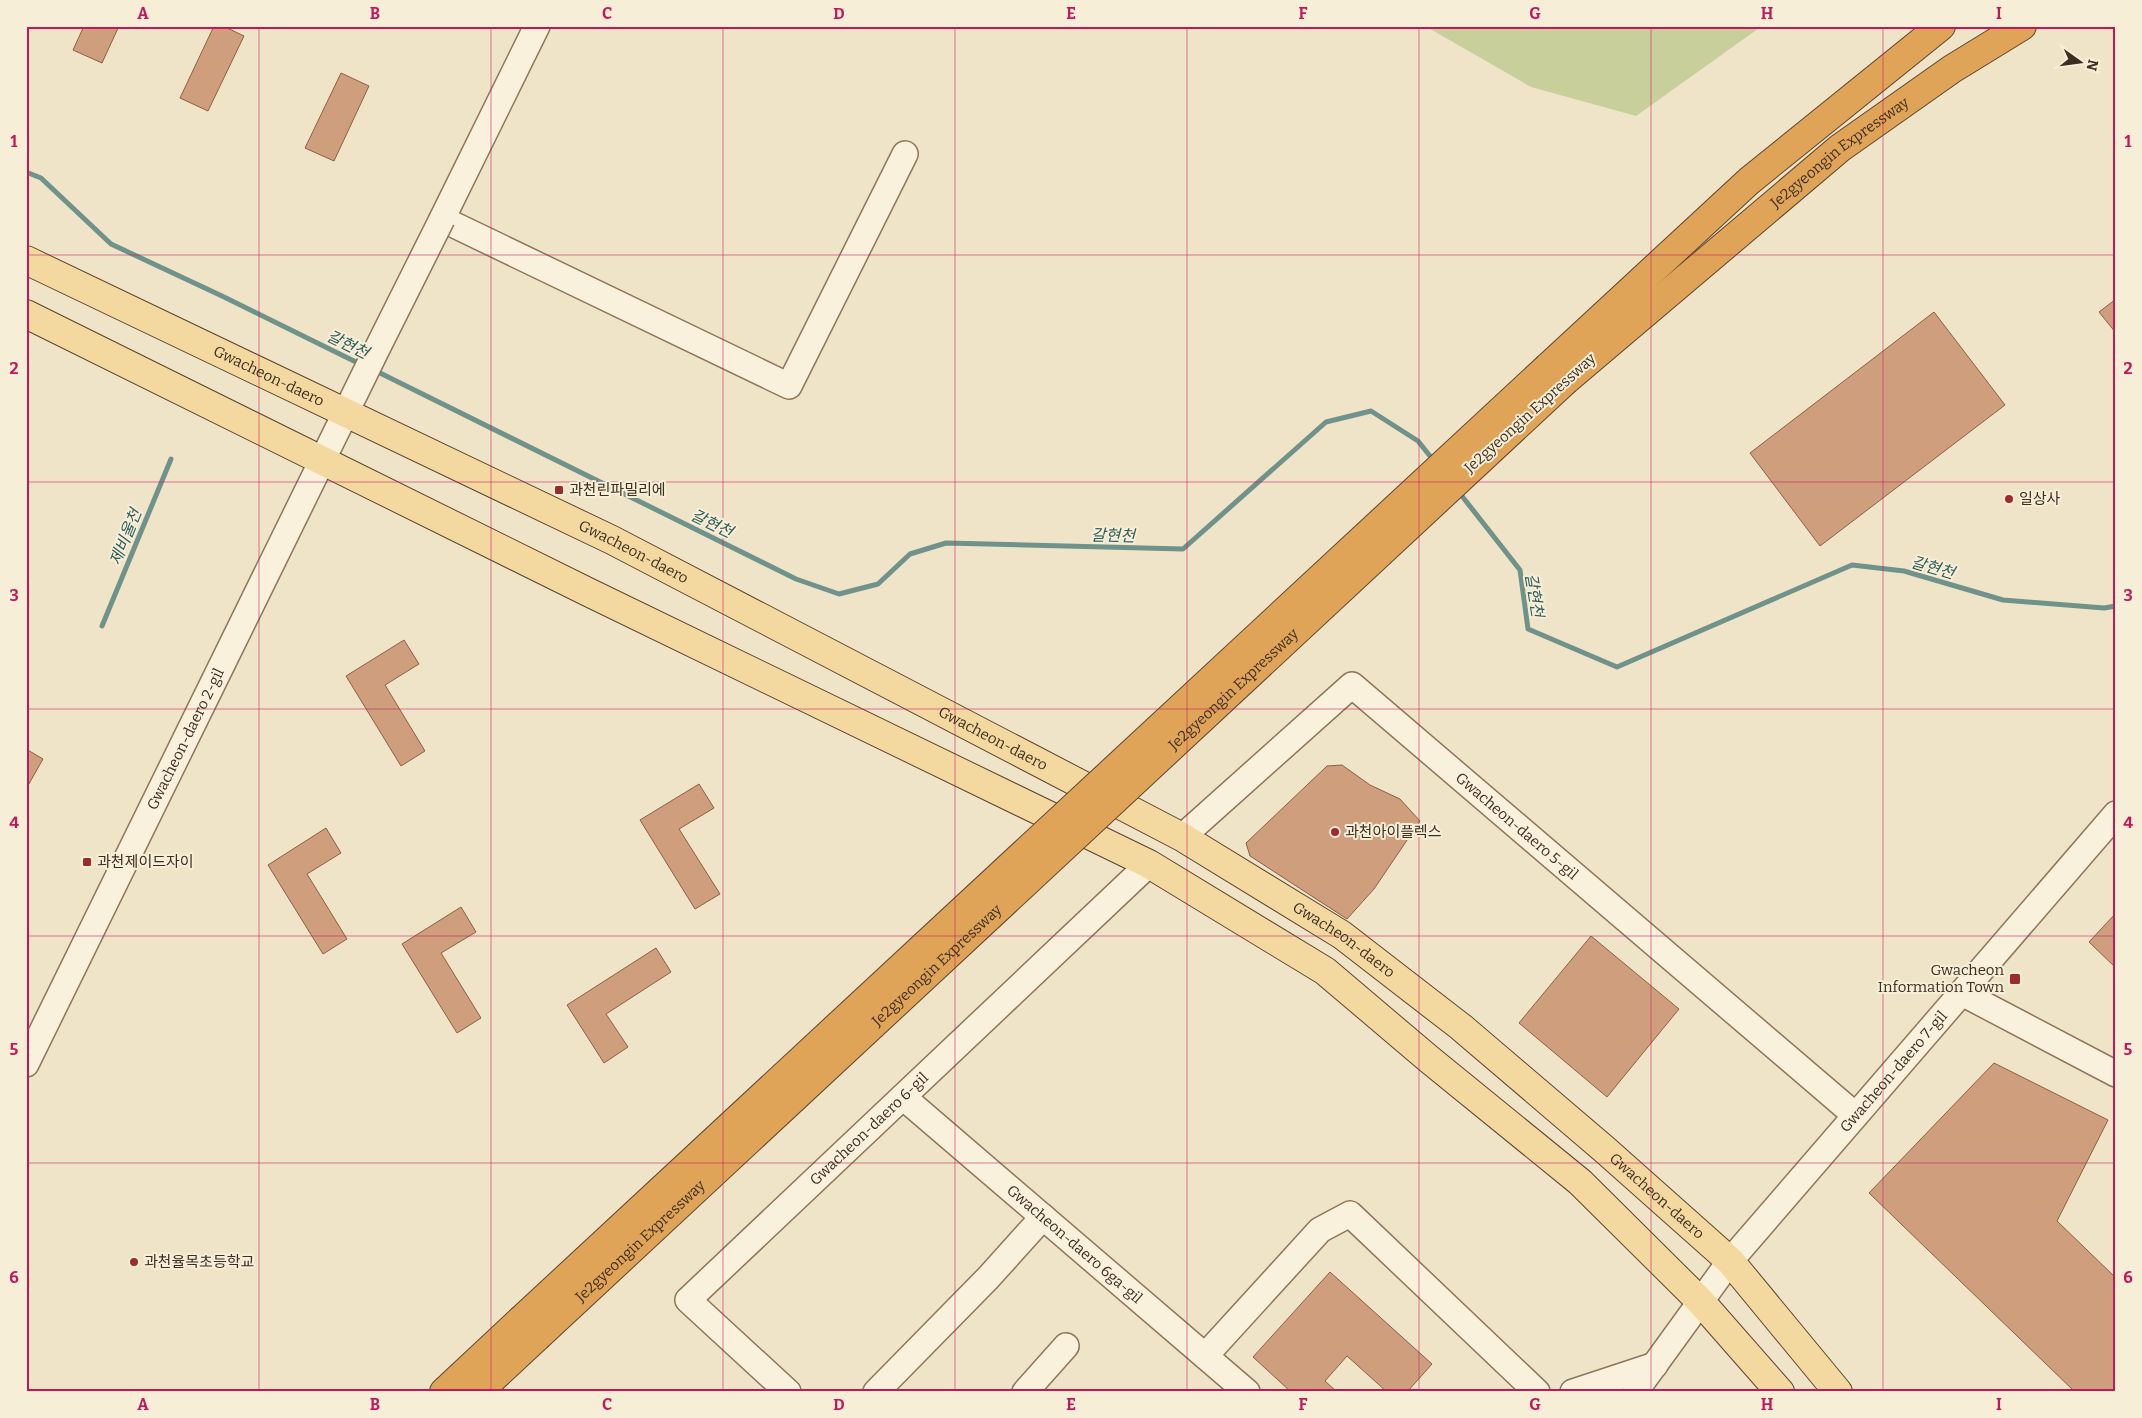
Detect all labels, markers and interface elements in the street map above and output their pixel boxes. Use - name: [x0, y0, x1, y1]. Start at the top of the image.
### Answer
- text: A: [137, 4, 149, 23]
- text: B: [370, 4, 380, 23]
- text: C: [602, 4, 612, 23]
- text: D: [833, 4, 845, 23]
- text: E: [1066, 4, 1076, 23]
- text: F: [1299, 4, 1308, 23]
- text: G: [1529, 4, 1541, 23]
- text: H: [1761, 4, 1774, 23]
- text: I: [1996, 4, 2002, 23]
- north arrow: [2054, 38, 2104, 88]
- text: N: [2083, 58, 2102, 73]
- street label: Je2gyeongin Expressway: [1766, 93, 1912, 213]
- text: 1: [11, 132, 18, 151]
- text: 1: [2125, 132, 2132, 151]
- water label: 갈현천: [324, 326, 374, 364]
- street label: Gwacheon-daero: [210, 342, 327, 410]
- street label: Je2gyeongin Expressway: [1460, 349, 1599, 477]
- text: 2: [9, 359, 19, 378]
- text: 2: [2123, 359, 2133, 378]
- place label: 과천린파밀리에: [569, 481, 666, 499]
- marker: 과천린파밀리에: [553, 484, 565, 496]
- place label: 일상사: [2019, 490, 2061, 508]
- marker: 일상사: [2003, 493, 2015, 505]
- water label: 제비울천: [106, 504, 146, 568]
- water label: 갈현천: [688, 505, 738, 543]
- street label: Gwacheon-daero: [576, 516, 691, 587]
- water label: 갈현천: [1091, 526, 1138, 545]
- water label: 갈현천: [1909, 552, 1959, 583]
- water label: 갈현천: [1522, 572, 1548, 621]
- text: 3: [9, 586, 19, 605]
- text: 3: [2123, 586, 2133, 605]
- street label: Je2gyeongin Expressway: [1164, 625, 1302, 755]
- street label: Gwacheon-daero 2-gil: [143, 665, 228, 813]
- street label: Gwacheon-daero: [935, 703, 1051, 774]
- street label: Gwacheon-daero 5-gil: [1452, 769, 1582, 883]
- text: 4: [9, 813, 19, 832]
- text: 4: [2123, 813, 2133, 832]
- place label: 과천아이플렉스: [1345, 823, 1442, 841]
- marker: 과천아이플렉스: [1329, 826, 1341, 838]
- place label: 과천제이드자이: [97, 853, 194, 871]
- marker: 과천제이드자이: [81, 856, 93, 868]
- street label: Gwacheon-daero: [1289, 898, 1399, 982]
- street label: Je2gyeongin Expressway: [868, 900, 1005, 1030]
- place label: Gwacheon Information Town: [1878, 961, 2004, 996]
- marker: Gwacheon Information Town: [2008, 972, 2022, 986]
- street label: Gwacheon-daero 7-gil: [1836, 1007, 1951, 1136]
- text: 5: [10, 1040, 19, 1059]
- text: 5: [2124, 1040, 2133, 1059]
- street label: Gwacheon-daero 6-gil: [806, 1069, 932, 1189]
- street label: Gwacheon-daero: [1606, 1149, 1708, 1243]
- street label: Je2gyeongin Expressway: [571, 1176, 709, 1306]
- street label: Gwacheon-daero 6ga-gil: [1003, 1181, 1146, 1307]
- place label: 과천율목초등학교: [144, 1253, 254, 1271]
- marker: 과천율목초등학교: [128, 1256, 140, 1268]
- text: 6: [9, 1268, 19, 1287]
- text: 6: [2123, 1268, 2133, 1287]
- text: A: [137, 1395, 149, 1414]
- text: B: [370, 1395, 380, 1414]
- text: C: [602, 1395, 612, 1414]
- text: D: [833, 1395, 845, 1414]
- text: E: [1066, 1395, 1076, 1414]
- text: F: [1299, 1395, 1308, 1414]
- text: G: [1529, 1395, 1541, 1414]
- text: H: [1761, 1395, 1774, 1414]
- text: I: [1996, 1395, 2002, 1414]

